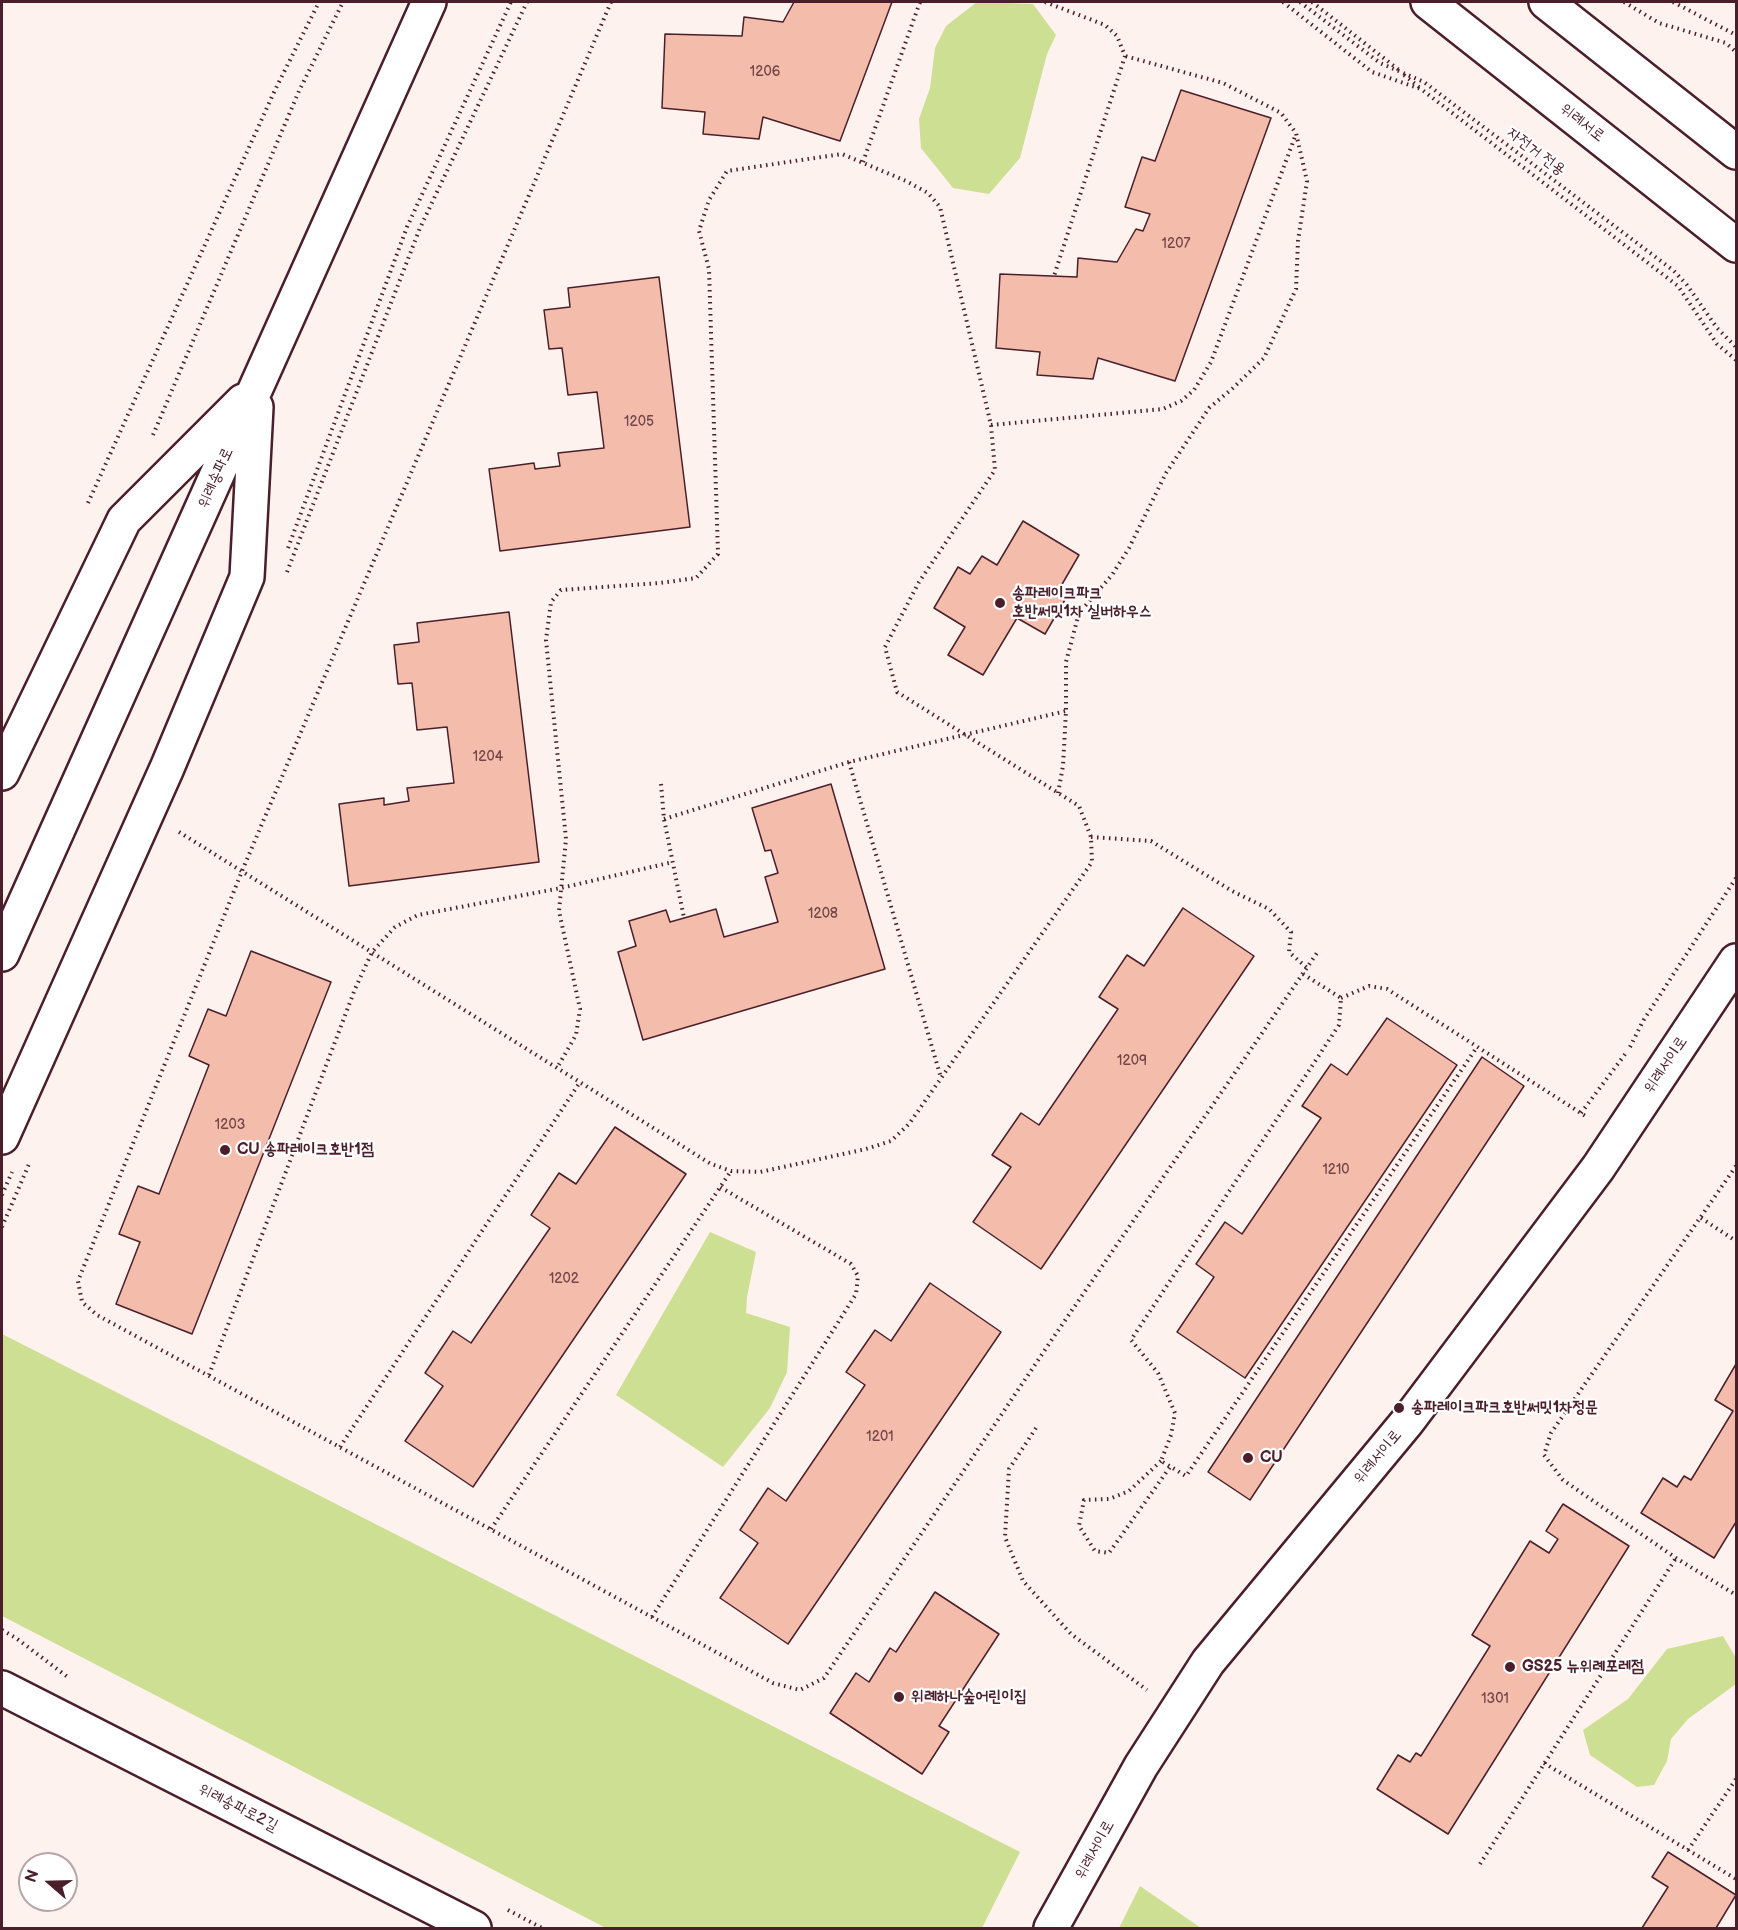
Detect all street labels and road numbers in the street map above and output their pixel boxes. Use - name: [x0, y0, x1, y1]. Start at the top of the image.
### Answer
- street label: 위례서로: [1556, 100, 1608, 146]
- street label: 자전거 전용: [1503, 124, 1569, 180]
- street label: 위례송파로: [194, 445, 238, 511]
- street label: 위례서이로: [1640, 1033, 1692, 1097]
- street label: 위례서이로: [1350, 1426, 1406, 1488]
- street label: 위례송파로2길: [195, 1780, 281, 1836]
- street label: 위례서이로: [1071, 1817, 1119, 1883]

